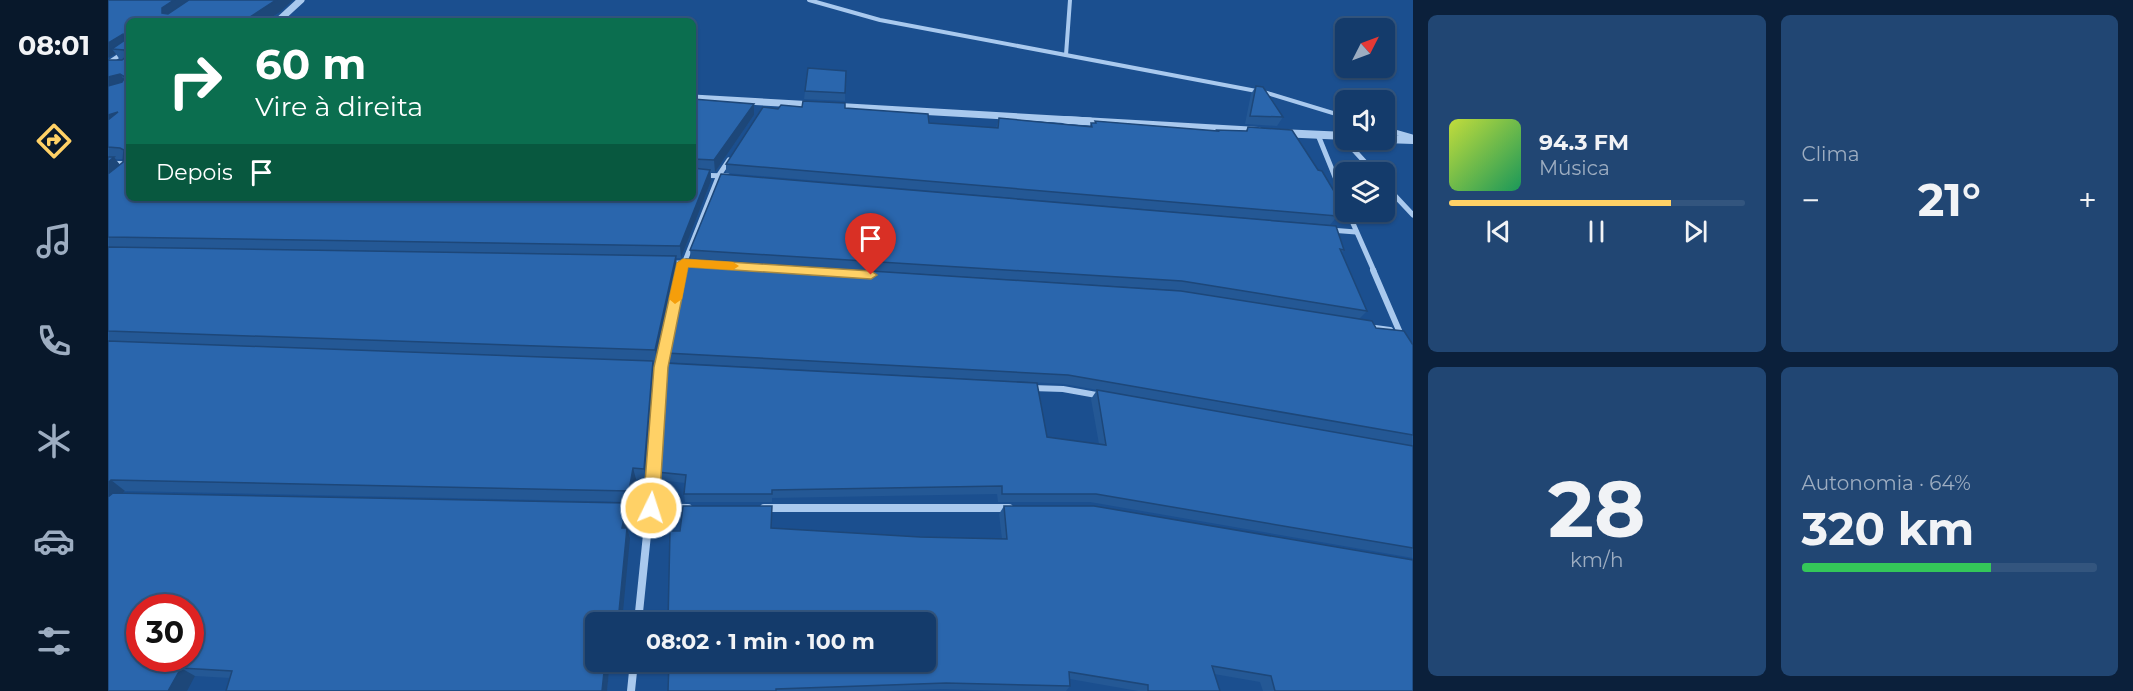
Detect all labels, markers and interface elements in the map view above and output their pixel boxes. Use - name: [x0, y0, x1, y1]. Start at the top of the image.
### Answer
- north arrow: [1335, 18, 1395, 78]
- map controls: [1335, 18, 1395, 222]
- text: 08:01: [18, 29, 90, 62]
- text: 60 m: [255, 38, 366, 90]
- icon: right: [156, 42, 234, 120]
- text: Vire à direita: [255, 90, 423, 123]
- button: sound: [1335, 90, 1395, 150]
- icon: directions: [33, 120, 75, 162]
- text: 94.3 FM: [1539, 129, 1629, 156]
- text: Clima: [1802, 142, 1859, 166]
- icon: arrive: [245, 156, 278, 189]
- text: Música: [1539, 156, 1610, 180]
- text: Depois: [156, 159, 233, 186]
- button: layers: [1335, 162, 1395, 222]
- text: 21°: [1918, 172, 1981, 227]
- text: −: [1802, 180, 1820, 220]
- text: +: [2078, 180, 2097, 220]
- pin: [845, 213, 896, 275]
- icon: previous: [1482, 215, 1515, 248]
- icon: pause: [1580, 215, 1613, 248]
- icon: next: [1679, 215, 1712, 248]
- icon: music: [33, 220, 75, 262]
- icon: arrive: [854, 222, 887, 255]
- icon: phone: [33, 320, 75, 362]
- icon: climate: [33, 420, 75, 462]
- text: 28: [1548, 461, 1646, 557]
- text: Autonomia · 64%: [1802, 471, 1971, 495]
- position arrow: [619, 476, 683, 540]
- text: 320 km: [1802, 501, 1974, 556]
- icon: car: [33, 520, 75, 562]
- text: km/h: [1570, 548, 1623, 572]
- speed limit sign: 30: [126, 594, 204, 672]
- icon: filters: [33, 620, 75, 662]
- text: 08:02 · 1 min · 100 m: [646, 628, 875, 655]

